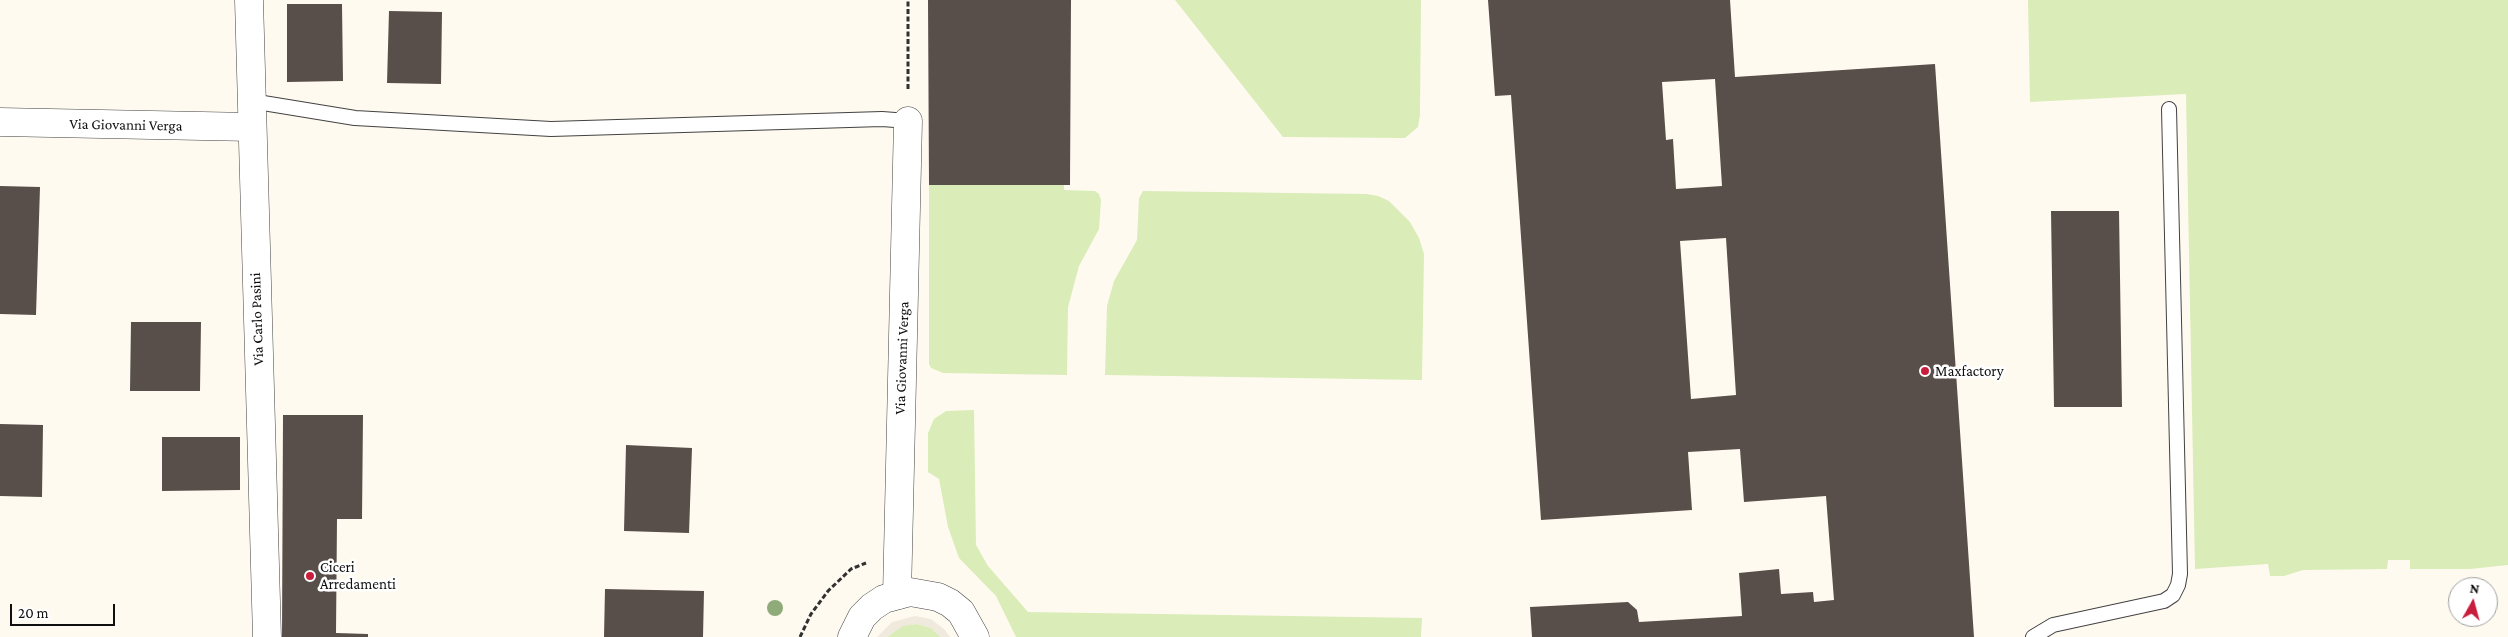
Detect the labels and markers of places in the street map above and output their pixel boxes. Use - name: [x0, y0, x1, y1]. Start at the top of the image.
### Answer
- place label: Maxfactory: [1935, 362, 2004, 380]
- marker: Maxfactory: [1919, 365, 1931, 377]
- place label: Ciceri Arredamenti: [320, 558, 396, 593]
- marker: Ciceri Arredamenti: [304, 570, 316, 582]

